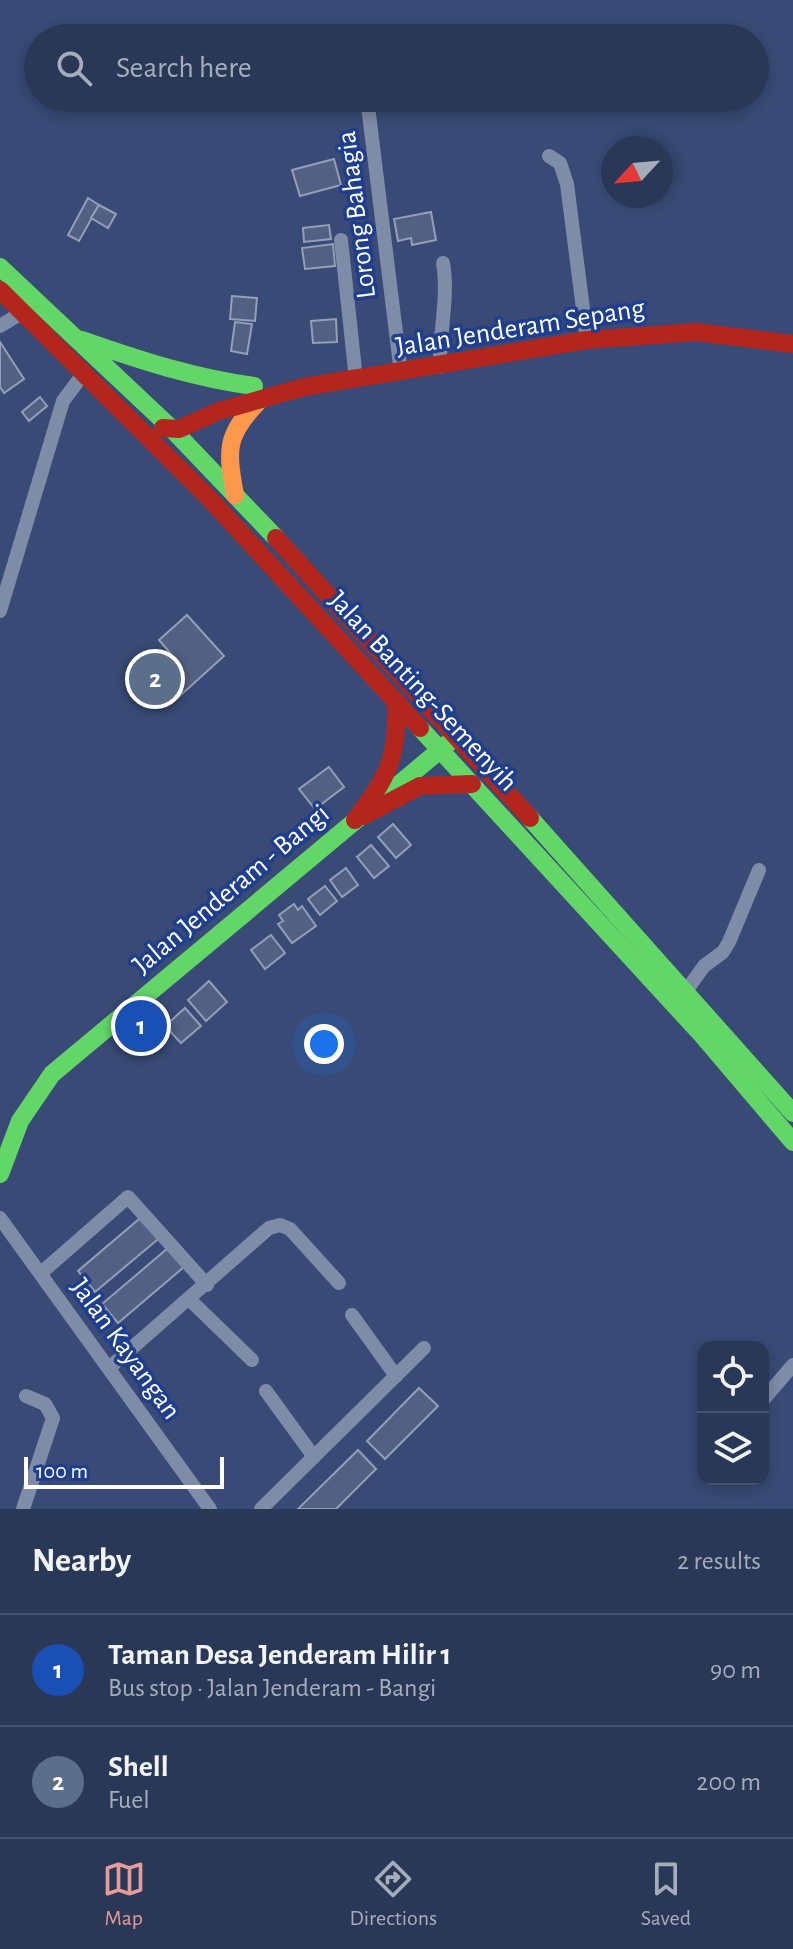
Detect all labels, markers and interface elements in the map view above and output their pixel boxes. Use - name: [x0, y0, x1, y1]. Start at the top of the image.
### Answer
- search box: [24, 24, 769, 112]
- icon: search: [52, 46, 96, 90]
- text: Search here: [116, 53, 252, 83]
- street label: Lorong Bahagia: [333, 129, 381, 300]
- north arrow: [601, 136, 673, 208]
- street label: Jalan Jenderam Sepang: [394, 294, 647, 361]
- street label: Jalan Banting-Semenyih: [323, 586, 522, 797]
- pin: 2: [129, 649, 181, 709]
- street label: Jalan Jenderam - Bangi: [128, 799, 335, 980]
- pin: 1: [115, 996, 167, 1056]
- your location: [304, 1024, 344, 1064]
- street label: Jalan Kayangan: [65, 1274, 186, 1425]
- map controls: [697, 1341, 769, 1485]
- button: locate: [697, 1341, 769, 1413]
- button: layers: [697, 1413, 769, 1485]
- scale bar: [24, 1453, 224, 1489]
- text: 100 m: [36, 1460, 88, 1482]
- text: Nearby: [32, 1544, 131, 1578]
- text: 2 results: [677, 1548, 761, 1574]
- text: Taman Desa Jenderam Hilir 1: [108, 1640, 451, 1670]
- text: 1: [53, 1657, 63, 1683]
- text: 90 m: [710, 1657, 761, 1683]
- text: Bus stop · Jalan Jenderam - Bangi: [108, 1675, 436, 1701]
- text: Shell: [108, 1752, 169, 1782]
- text: 2: [52, 1769, 64, 1795]
- text: 200 m: [697, 1769, 761, 1795]
- text: Fuel: [108, 1787, 150, 1813]
- tab: Map: [102, 1857, 146, 1931]
- tab: Directions: [349, 1857, 437, 1931]
- tab: Saved: [641, 1857, 691, 1931]

